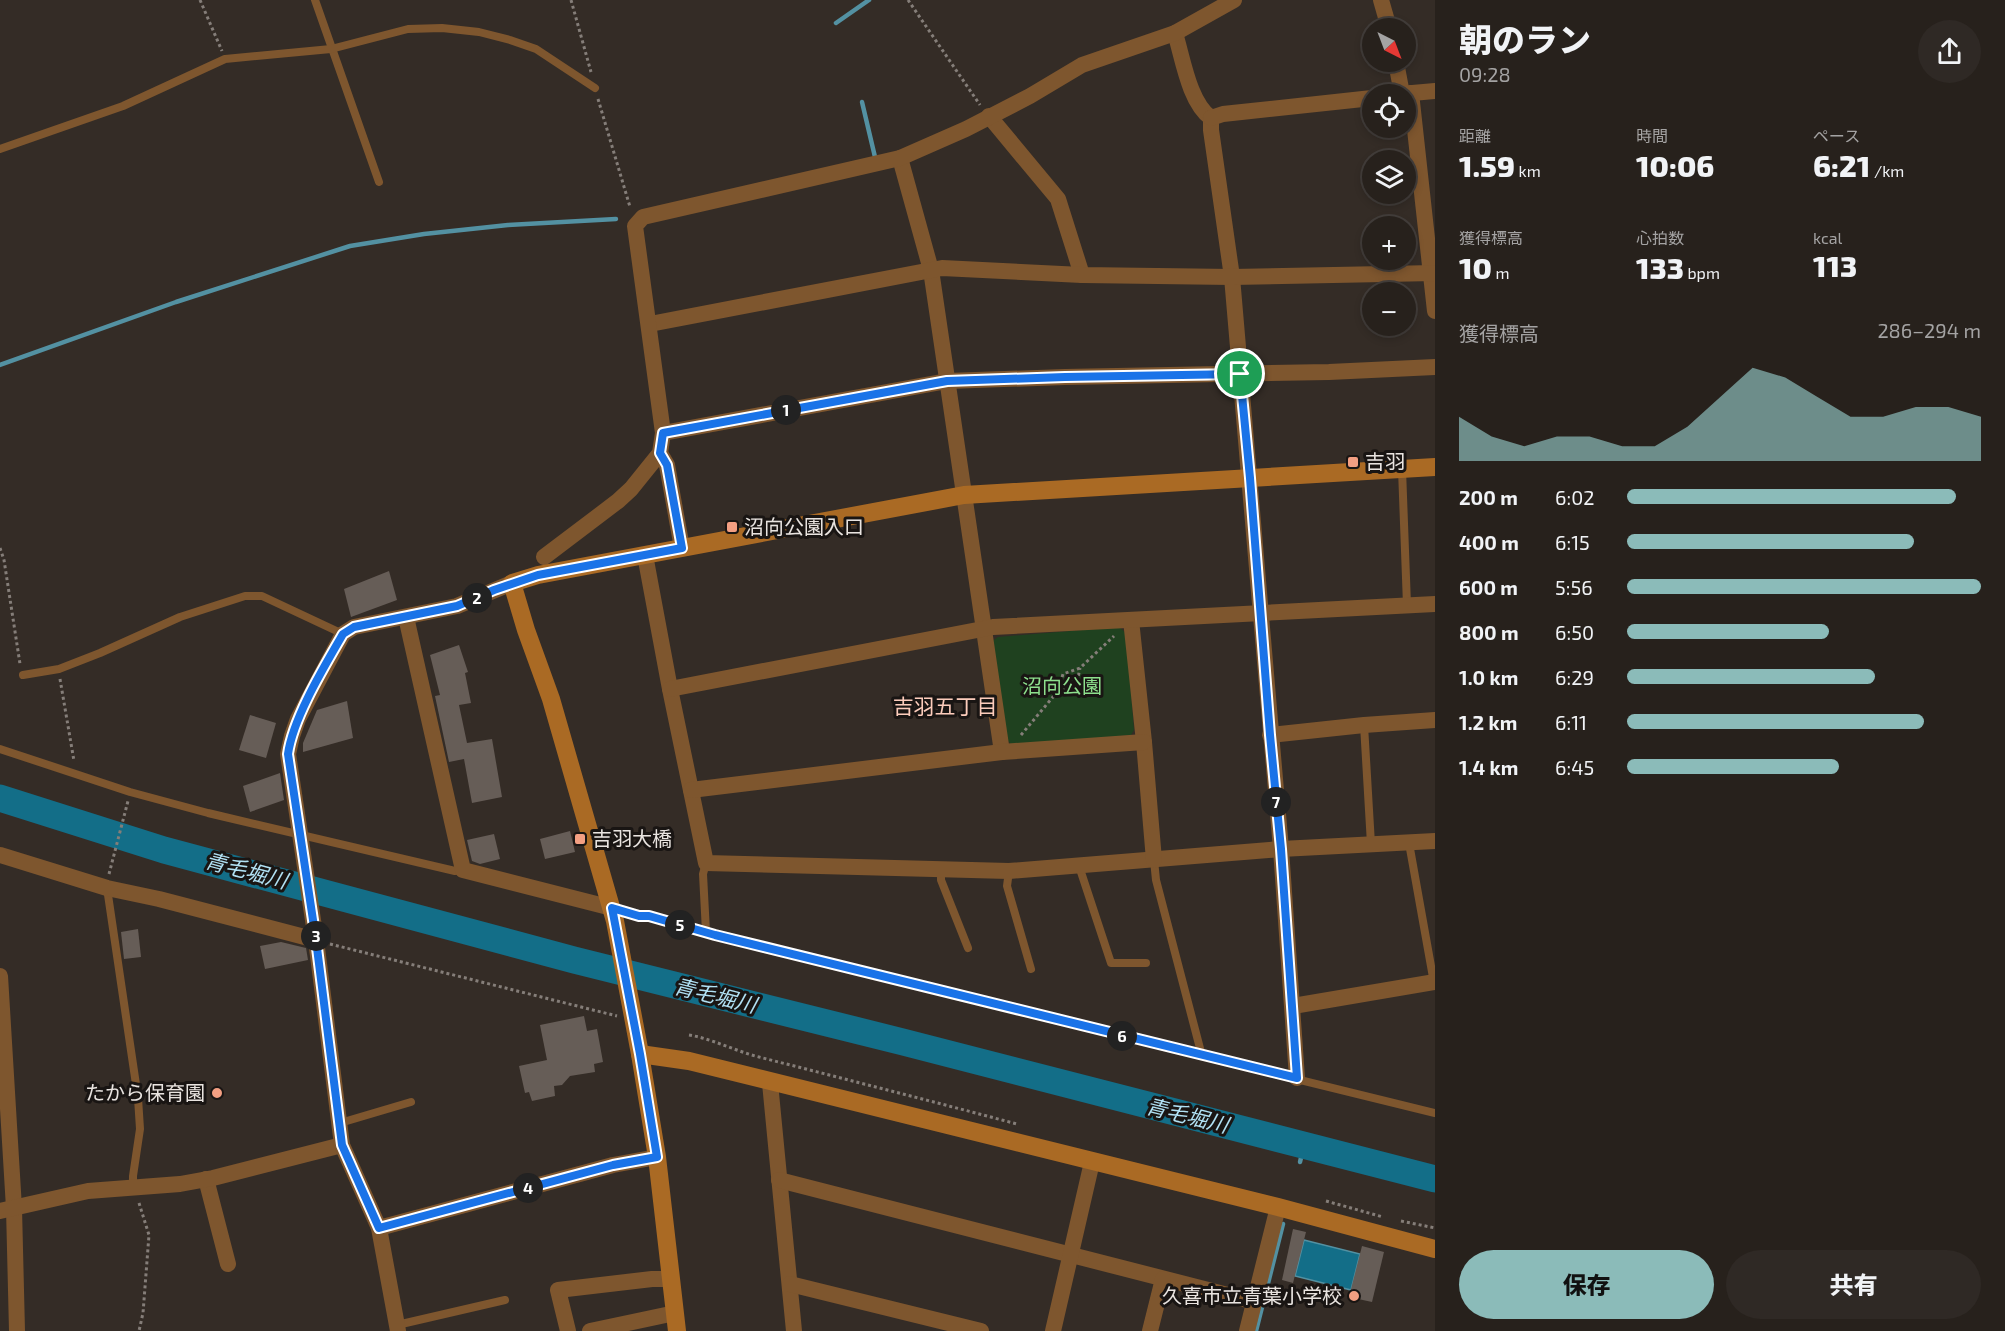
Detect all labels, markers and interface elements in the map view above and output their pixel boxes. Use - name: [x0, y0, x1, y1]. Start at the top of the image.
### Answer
- north arrow: [1362, 18, 1416, 72]
- map controls: [1362, 18, 1416, 336]
- text: 朝のラン: [1459, 19, 1591, 59]
- button: share: [1918, 20, 1981, 83]
- text: 09:28: [1459, 62, 1511, 86]
- button: locate: [1362, 84, 1416, 138]
- text: 距離: [1459, 126, 1491, 145]
- text: 時間: [1636, 126, 1668, 145]
- text: ペース: [1813, 126, 1860, 145]
- text: 1.59: [1459, 147, 1515, 183]
- text: 10:06: [1636, 147, 1714, 183]
- text: 6:21: [1813, 147, 1870, 183]
- button: layers: [1362, 150, 1416, 204]
- text: km: [1515, 161, 1541, 180]
- text: /km: [1870, 161, 1904, 180]
- button: +: [1362, 216, 1416, 270]
- text: 獲得標高: [1459, 228, 1523, 247]
- text: 心拍数: [1636, 228, 1684, 247]
- text: kcal: [1813, 228, 1842, 247]
- text: 113: [1813, 247, 1857, 283]
- text: 10: [1459, 249, 1492, 285]
- text: 133: [1636, 249, 1684, 285]
- text: m: [1492, 263, 1510, 282]
- text: bpm: [1684, 263, 1720, 282]
- button: −: [1362, 282, 1416, 336]
- text: 286–294 m: [1877, 318, 1981, 342]
- text: 獲得標高: [1459, 321, 1539, 345]
- pin: [1214, 348, 1265, 399]
- icon: arrive: [1223, 357, 1256, 390]
- pin: 1: [771, 395, 801, 425]
- text: 1: [783, 400, 789, 419]
- place label: 吉羽: [1365, 449, 1405, 473]
- marker: 吉羽: [1346, 455, 1360, 469]
- text: 200 m: [1459, 485, 1518, 509]
- text: 6:02: [1555, 485, 1594, 509]
- place label: 沼向公園入口: [744, 514, 864, 538]
- marker: 沼向公園入口: [725, 520, 739, 534]
- text: 400 m: [1459, 530, 1519, 554]
- text: 6:15: [1555, 530, 1590, 554]
- text: 600 m: [1459, 575, 1518, 599]
- text: 5:56: [1555, 575, 1593, 599]
- pin: 2: [462, 583, 492, 613]
- text: 2: [472, 588, 482, 607]
- text: 800 m: [1459, 620, 1519, 644]
- text: 6:50: [1555, 620, 1594, 644]
- text: 1.0 km: [1459, 665, 1518, 689]
- text: 6:29: [1555, 665, 1594, 689]
- park label: 沼向公園: [1022, 673, 1102, 697]
- district label: 吉羽五丁目: [893, 693, 998, 718]
- text: 1.2 km: [1459, 710, 1517, 734]
- text: 6:11: [1555, 710, 1587, 734]
- text: 1.4 km: [1459, 755, 1518, 779]
- text: 6:45: [1555, 755, 1594, 779]
- pin: 7: [1261, 787, 1291, 817]
- text: 7: [1272, 792, 1280, 811]
- place label: 吉羽大橋: [592, 826, 672, 850]
- marker: 吉羽大橋: [573, 832, 587, 846]
- water label: 青毛堀川: [203, 847, 292, 893]
- pin: 5: [665, 910, 695, 940]
- text: 5: [676, 915, 684, 934]
- pin: 3: [301, 921, 331, 951]
- text: 3: [311, 926, 321, 945]
- water label: 青毛堀川: [672, 972, 761, 1017]
- pin: 6: [1107, 1021, 1137, 1051]
- text: 6: [1117, 1026, 1127, 1045]
- place label: たから保育園: [85, 1080, 205, 1104]
- marker: たから保育園: [210, 1086, 224, 1100]
- water label: 青毛堀川: [1144, 1092, 1233, 1137]
- pin: 4: [513, 1173, 543, 1203]
- text: 4: [523, 1178, 533, 1197]
- button: 保存: [1459, 1250, 1714, 1319]
- button: 共有: [1726, 1250, 1981, 1319]
- place label: 久喜市立青葉小学校: [1162, 1283, 1342, 1307]
- marker: 久喜市立青葉小学校: [1347, 1289, 1361, 1303]

